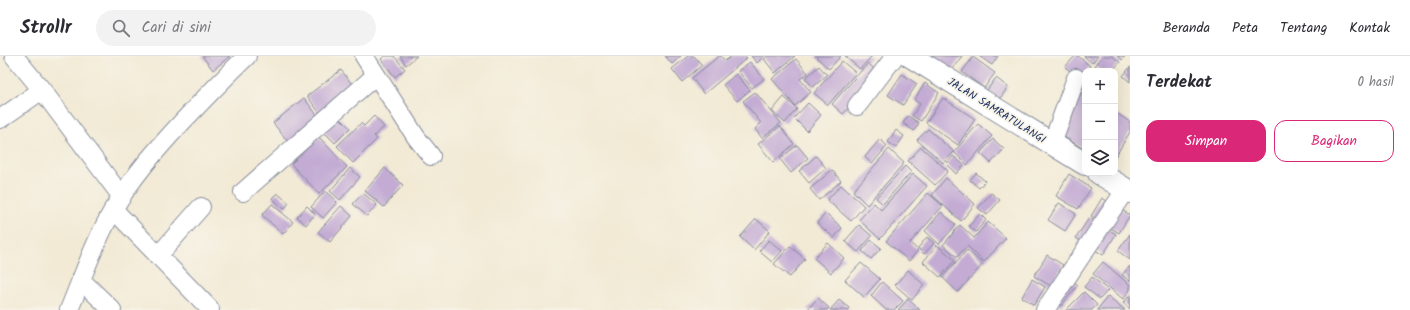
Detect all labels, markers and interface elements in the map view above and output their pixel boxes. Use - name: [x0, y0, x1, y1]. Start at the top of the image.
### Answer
- search box: [96, 10, 376, 46]
- text: Strollr: [20, 13, 72, 43]
- text: Cari di sini: [142, 16, 211, 40]
- icon: search: [110, 17, 132, 39]
- text: Beranda: [1163, 17, 1210, 39]
- text: Peta: [1232, 17, 1258, 39]
- text: Tentang: [1280, 17, 1327, 39]
- text: Kontak: [1349, 17, 1390, 39]
- map controls: [1082, 68, 1118, 176]
- button: +: [1082, 68, 1118, 104]
- text: Terdekat: [1146, 69, 1212, 96]
- text: 0 hasil: [1357, 72, 1394, 93]
- street label: JALAN SAMRATULANGI: [944, 73, 1049, 149]
- button: −: [1082, 104, 1118, 140]
- button: Simpan: [1146, 120, 1266, 162]
- button: Bagikan: [1274, 120, 1394, 162]
- button: layers: [1082, 140, 1118, 176]

